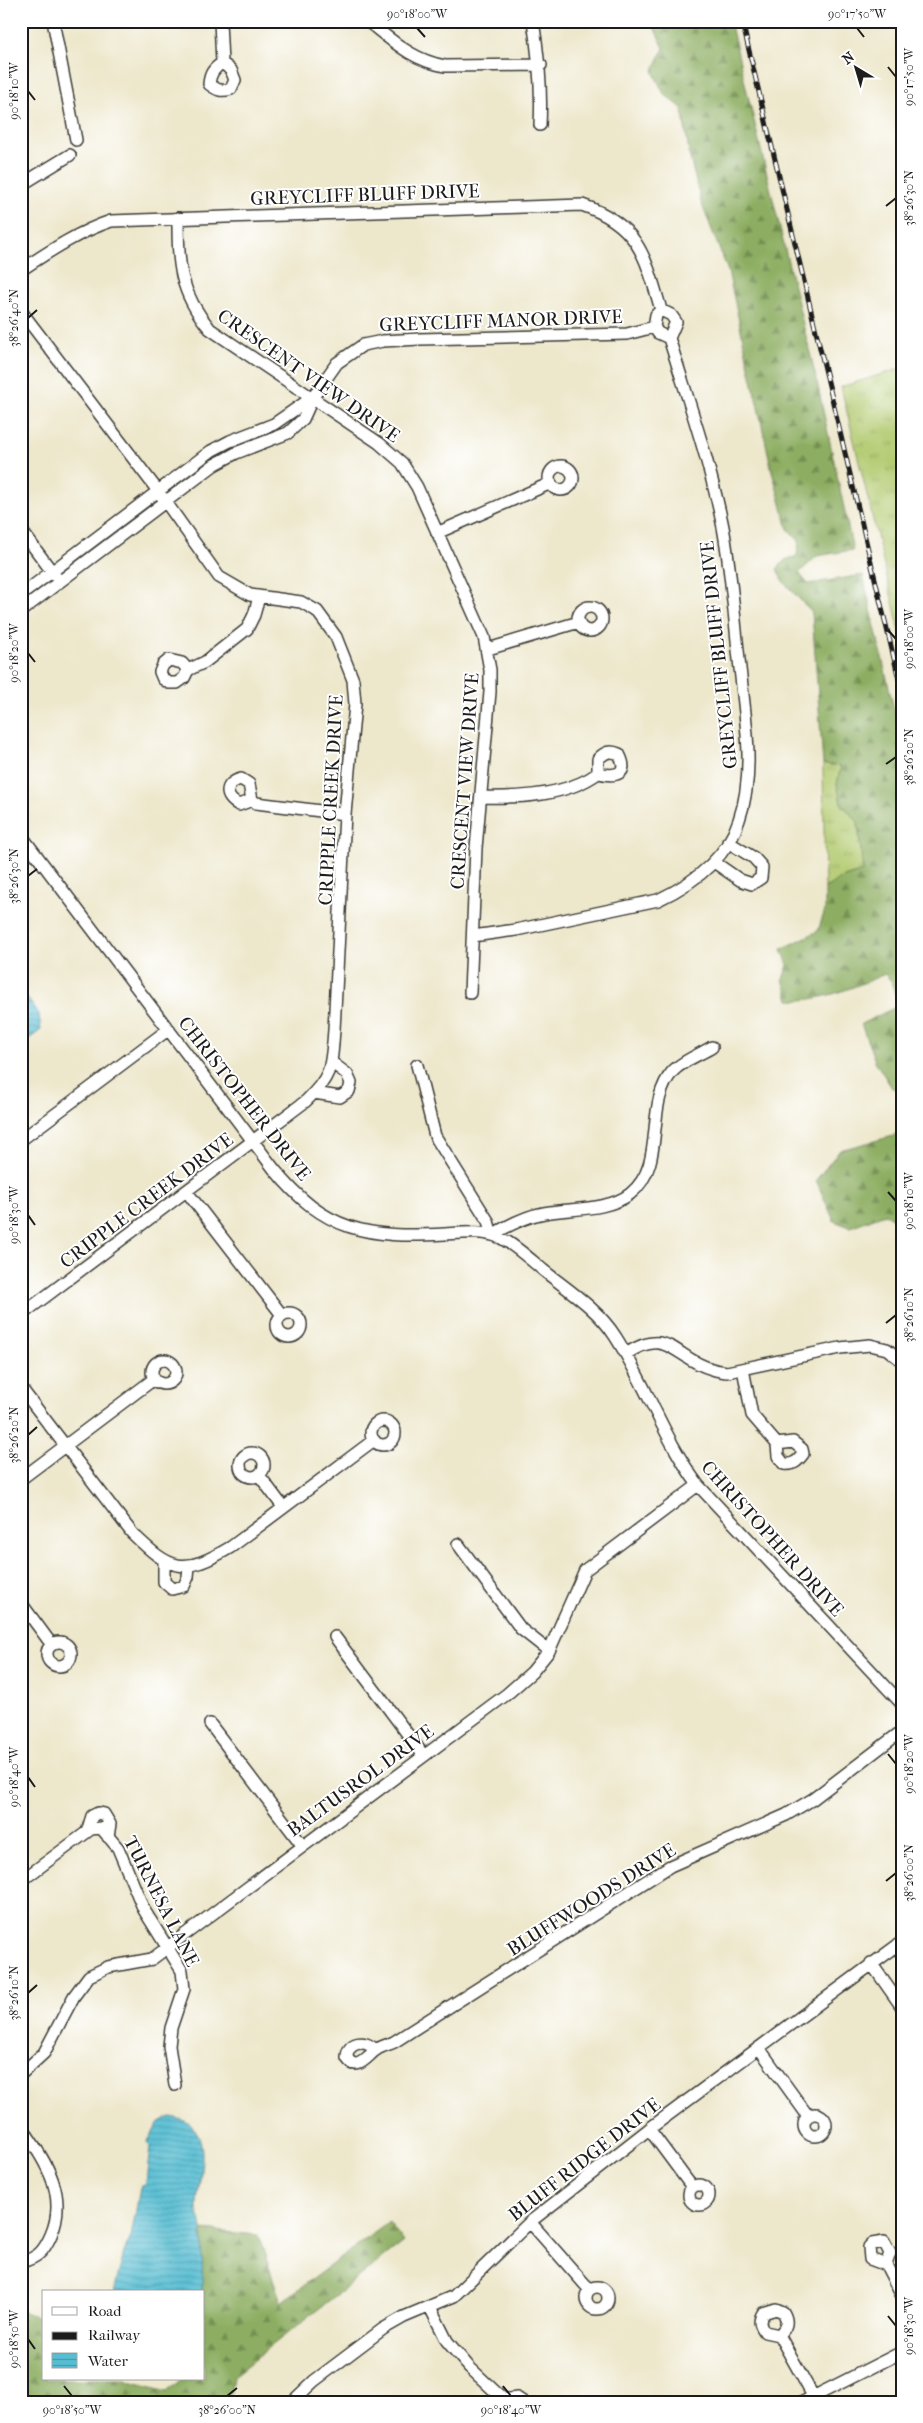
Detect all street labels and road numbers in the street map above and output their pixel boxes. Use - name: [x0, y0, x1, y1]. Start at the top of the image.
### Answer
- street label: GREYCLIFF BLUFF DRIVE: [250, 180, 480, 210]
- street label: CRESCENT VIEW DRIVE: [213, 304, 404, 447]
- street label: GREYCLIFF MANOR DRIVE: [379, 306, 623, 336]
- street label: GREYCLIFF BLUFF DRIVE: [696, 539, 742, 770]
- street label: CRESCENT VIEW DRIVE: [446, 672, 484, 890]
- street label: CRIPPLE CREEK DRIVE: [314, 694, 348, 906]
- street label: CHRISTOPHER DRIVE: [173, 1012, 315, 1185]
- street label: CRIPPLE CREEK DRIVE: [56, 1128, 238, 1273]
- street label: CHRISTOPHER DRIVE: [697, 1456, 848, 1621]
- street label: BALTUSROL DRIVE: [283, 1720, 438, 1841]
- street label: TURNESA LANE: [119, 1832, 204, 1971]
- street label: BLUFFWOODS DRIVE: [503, 1839, 680, 1961]
- street label: BLUFF RIDGE DRIVE: [504, 2093, 665, 2226]

